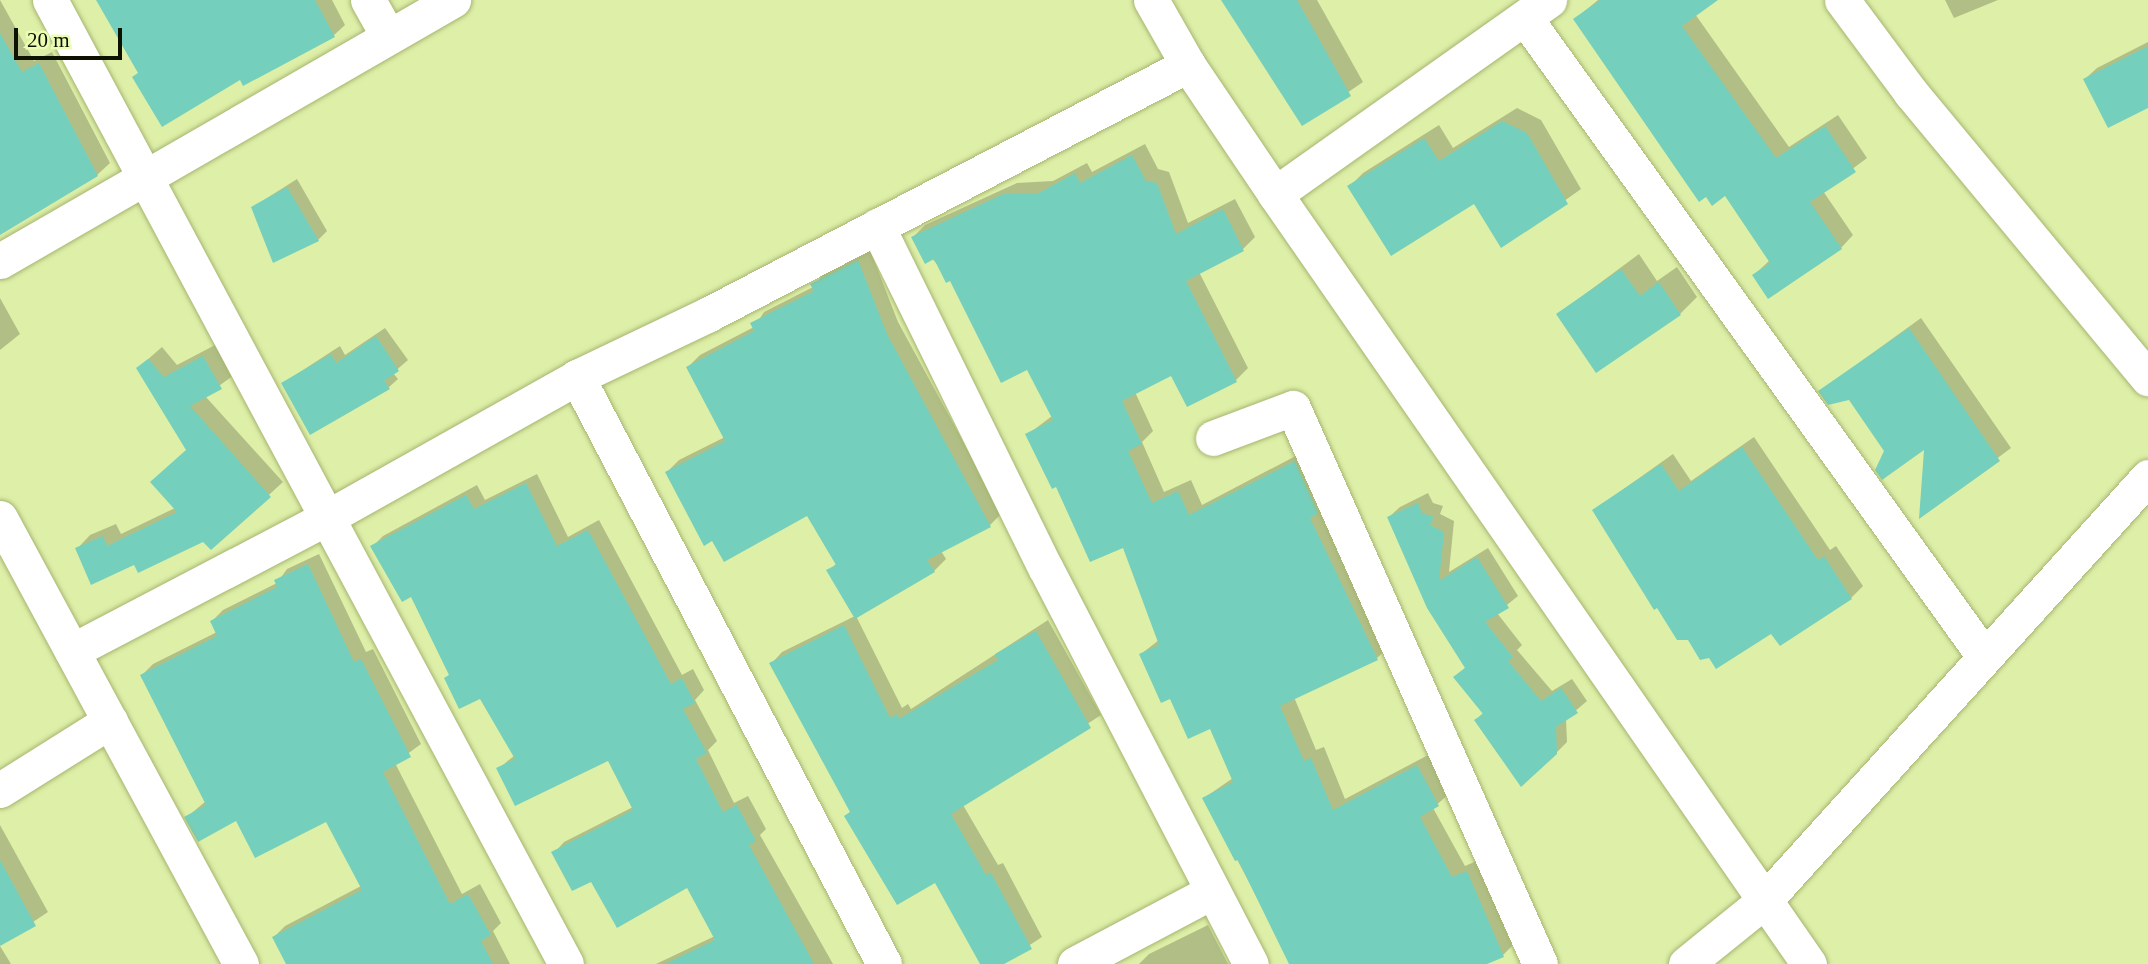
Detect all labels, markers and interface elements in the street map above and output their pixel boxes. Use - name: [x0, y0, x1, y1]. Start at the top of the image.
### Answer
- scale bar: [18, 14, 126, 58]
- text: 20 m: [27, 28, 70, 52]

